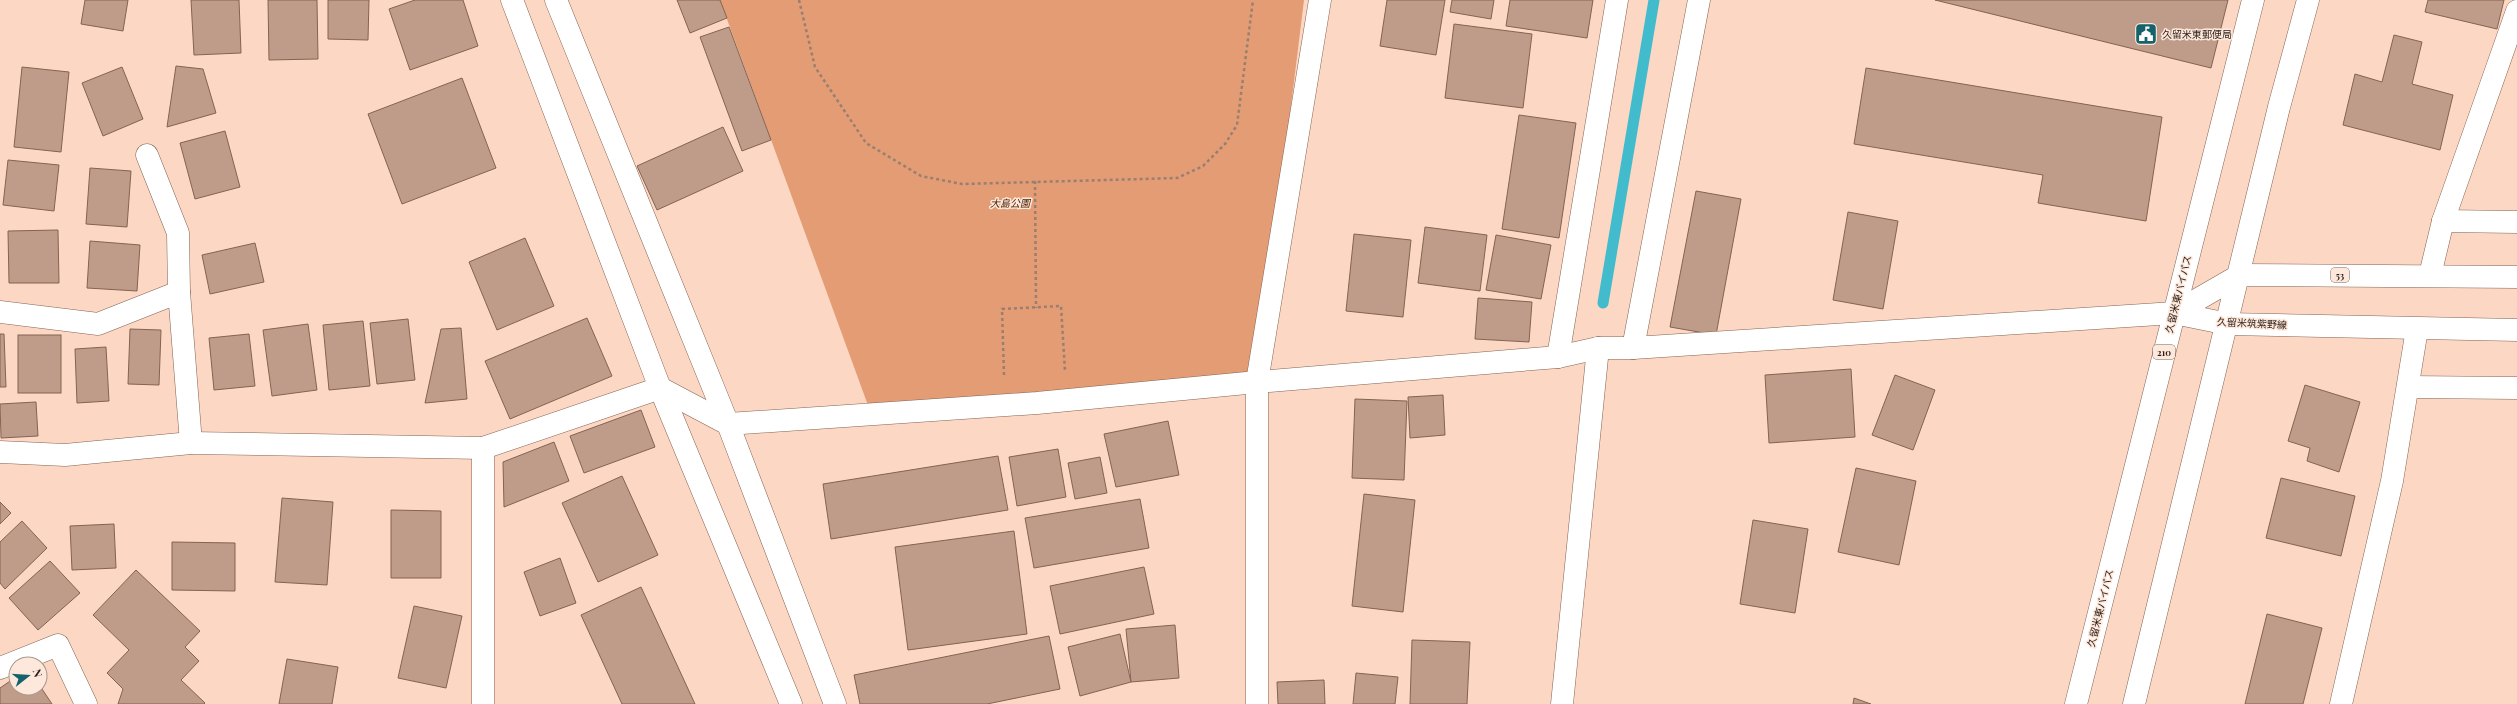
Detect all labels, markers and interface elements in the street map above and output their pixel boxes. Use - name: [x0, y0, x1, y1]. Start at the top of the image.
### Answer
- public building icon: 久留米東郵便局: [2133, 21, 2159, 47]
- place label: 久留米東郵便局: [2162, 27, 2232, 41]
- park label: 大島公園: [990, 196, 1032, 210]
- street label: 久留米東バイパス: [2162, 254, 2194, 334]
- road number: 53: [2331, 268, 2349, 282]
- street label: 久留米筑紫野線: [2217, 314, 2287, 332]
- road number: 210: [2153, 345, 2175, 359]
- street label: 久留米東バイパス: [2084, 568, 2116, 648]
- north arrow: [8, 656, 48, 696]
- text: N: [30, 667, 46, 679]

